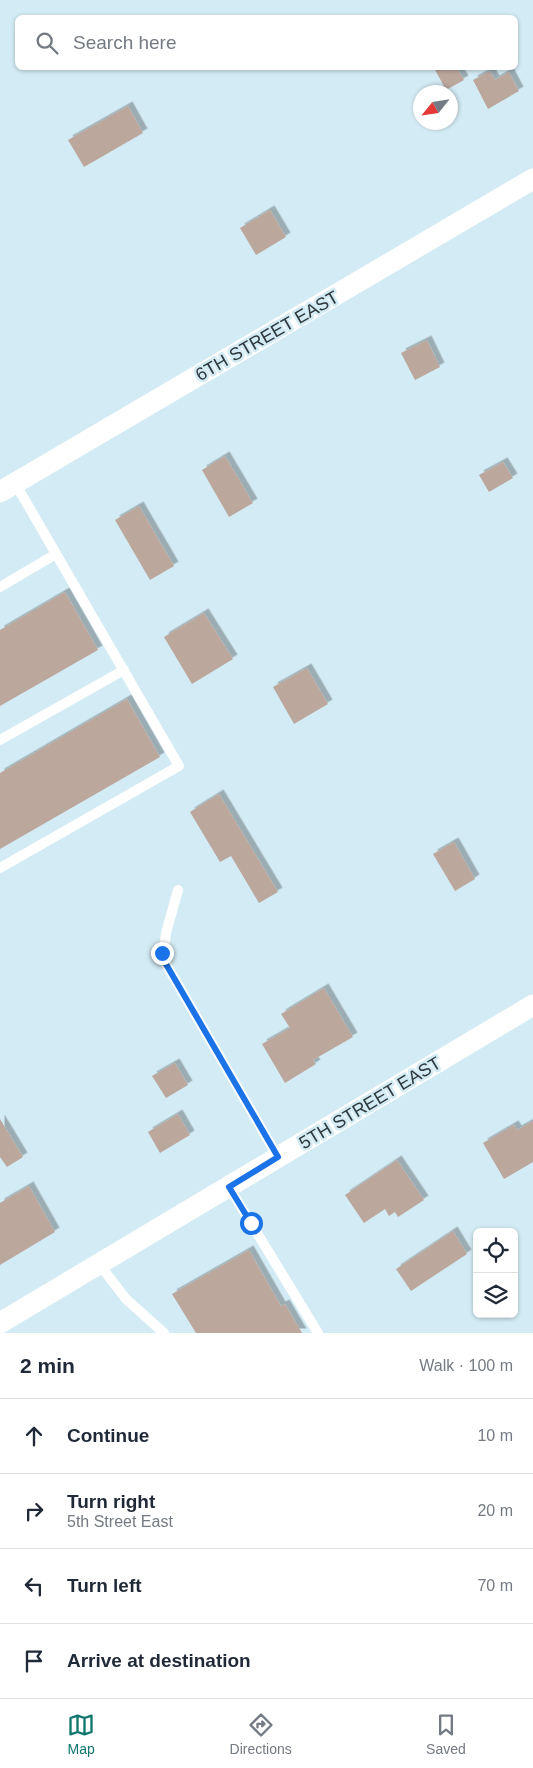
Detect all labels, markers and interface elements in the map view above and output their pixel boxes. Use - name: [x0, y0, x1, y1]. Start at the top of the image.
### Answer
- search box: [15, 15, 518, 70]
- icon: search: [33, 29, 61, 57]
- text: Search here: [73, 32, 177, 53]
- north arrow: [413, 85, 458, 130]
- street label: 6TH STREET EAST: [192, 287, 342, 385]
- route end: [151, 942, 174, 965]
- street label: 5TH STREET EAST: [296, 1053, 444, 1153]
- route start: [240, 1212, 263, 1235]
- map controls: [473, 1228, 518, 1318]
- button: locate: [473, 1228, 518, 1273]
- button: layers: [473, 1273, 518, 1318]
- text: 2 min: [20, 1354, 75, 1377]
- text: Walk · 100 m: [419, 1357, 513, 1374]
- icon: ahead: [20, 1422, 48, 1450]
- text: Continue: [67, 1425, 149, 1446]
- text: 10 m: [477, 1427, 513, 1444]
- text: Turn right: [67, 1491, 155, 1512]
- icon: right: [20, 1497, 48, 1525]
- text: 20 m: [477, 1502, 513, 1519]
- text: 5th Street East: [67, 1513, 173, 1530]
- icon: left: [20, 1572, 48, 1600]
- text: Turn left: [67, 1575, 142, 1596]
- text: 70 m: [477, 1577, 513, 1594]
- icon: arrive: [20, 1647, 48, 1675]
- text: Arrive at destination: [67, 1650, 251, 1671]
- tab: Map: [67, 1711, 95, 1757]
- tab: Directions: [230, 1711, 292, 1757]
- tab: Saved: [426, 1711, 466, 1757]

